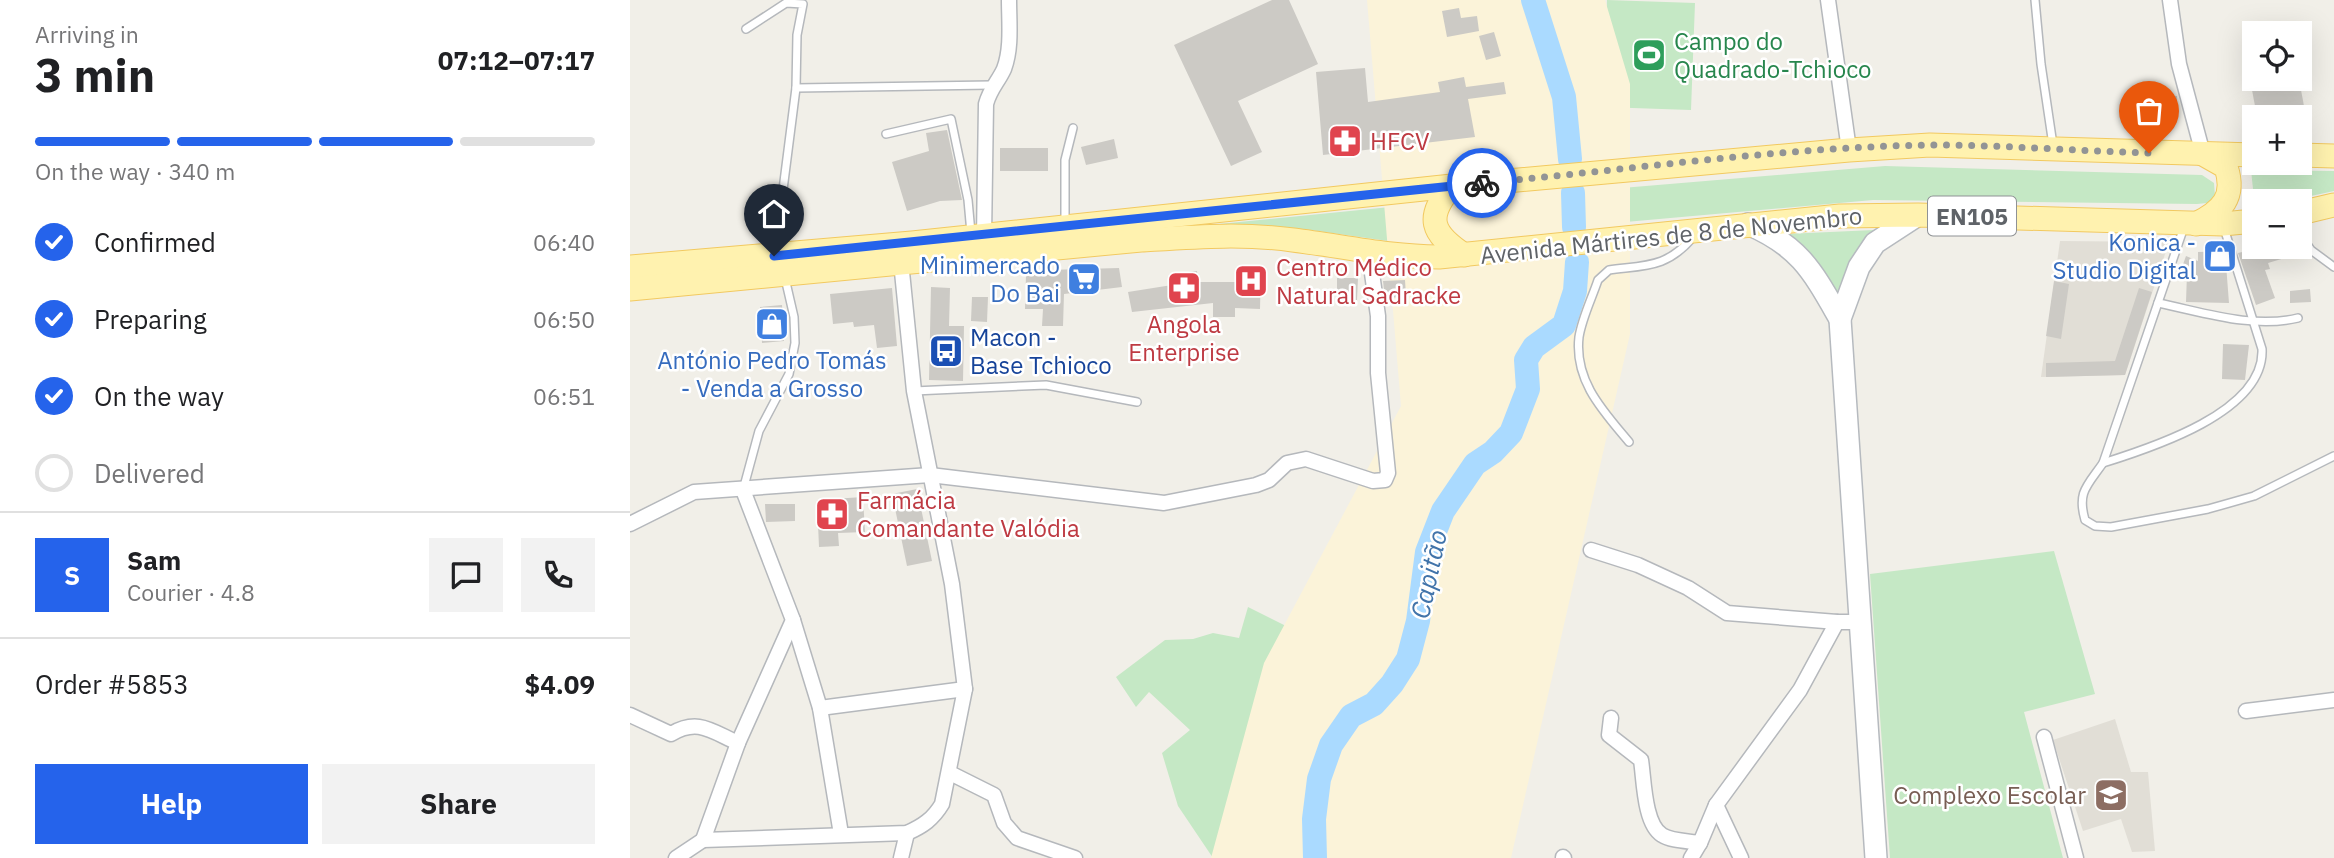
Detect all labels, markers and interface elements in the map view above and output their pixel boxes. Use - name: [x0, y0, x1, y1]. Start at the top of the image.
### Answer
- text: Arriving in: [35, 19, 139, 49]
- map controls: [2242, 21, 2312, 259]
- button: locate: [2242, 21, 2312, 91]
- place label: Campo do Quadrado-Tchioco: [1674, 25, 1872, 85]
- sports icon: Campo do Quadrado-Tchioco: [1630, 36, 1668, 74]
- text: 07:12–07:17: [438, 43, 595, 77]
- text: 3 min: [35, 45, 155, 105]
- pin: [2119, 81, 2179, 153]
- icon: bag: [2130, 92, 2168, 130]
- button: +: [2242, 105, 2312, 175]
- pharmacy icon: HFCV: [1326, 122, 1364, 160]
- place label: HFCV: [1370, 125, 1430, 157]
- courier: [1447, 148, 1517, 218]
- text: On the way · 340 m: [35, 156, 235, 186]
- icon: bike: [1463, 164, 1501, 202]
- pin: [744, 184, 804, 256]
- button: −: [2242, 189, 2312, 259]
- icon: home: [755, 195, 793, 233]
- road number: EN105: [1928, 196, 2016, 236]
- street label: Avenida Mártires de 8 de Novembro: [1478, 199, 1864, 271]
- icon: check: [35, 223, 73, 261]
- text: Confirmed: [94, 225, 216, 259]
- place label: Konica - Studio Digital: [2052, 226, 2196, 286]
- text: 06:40: [533, 227, 595, 257]
- shop icon: Konica - Studio Digital: [2201, 237, 2239, 275]
- place label: Minimercado Do Bai: [920, 249, 1060, 309]
- place label: Centro Médico Natural Sadracke: [1276, 251, 1461, 311]
- supermarket icon: Minimercado Do Bai: [1065, 260, 1103, 298]
- hospital icon: Centro Médico Natural Sadracke: [1232, 262, 1270, 300]
- pharmacy icon: Angola Enterprise: [1165, 269, 1203, 307]
- icon: check: [35, 300, 73, 338]
- text: Preparing: [94, 302, 207, 336]
- text: 06:50: [533, 304, 595, 334]
- shop icon: António Pedro Tomás - Venda a Grosso: [753, 305, 791, 343]
- place label: Angola Enterprise: [1128, 308, 1240, 368]
- place label: Macon - Base Tchioco: [970, 321, 1112, 381]
- bus stop icon: Macon - Base Tchioco: [927, 332, 965, 370]
- place label: António Pedro Tomás - Venda a Grosso: [657, 344, 887, 404]
- icon: check: [35, 377, 73, 415]
- text: On the way: [94, 379, 224, 413]
- text: 06:51: [533, 381, 595, 411]
- text: Delivered: [94, 456, 205, 490]
- place label: Farmácia Comandante Valódia: [857, 484, 1080, 544]
- pharmacy icon: Farmácia Comandante Valódia: [813, 495, 851, 533]
- water label: Capitão: [1402, 526, 1454, 622]
- button: chat: [429, 538, 503, 612]
- button: phone: [521, 538, 595, 612]
- text: Sam: [127, 543, 181, 577]
- text: S: [64, 558, 80, 592]
- text: Courier · 4.8: [127, 577, 255, 607]
- text: Order #5853: [35, 667, 189, 701]
- text: $4.09: [525, 667, 595, 701]
- button: Help: [35, 764, 308, 844]
- button: Share: [322, 764, 595, 844]
- school or university icon: Complexo Escolar: [2092, 776, 2130, 814]
- place label: Complexo Escolar: [1893, 779, 2086, 811]

